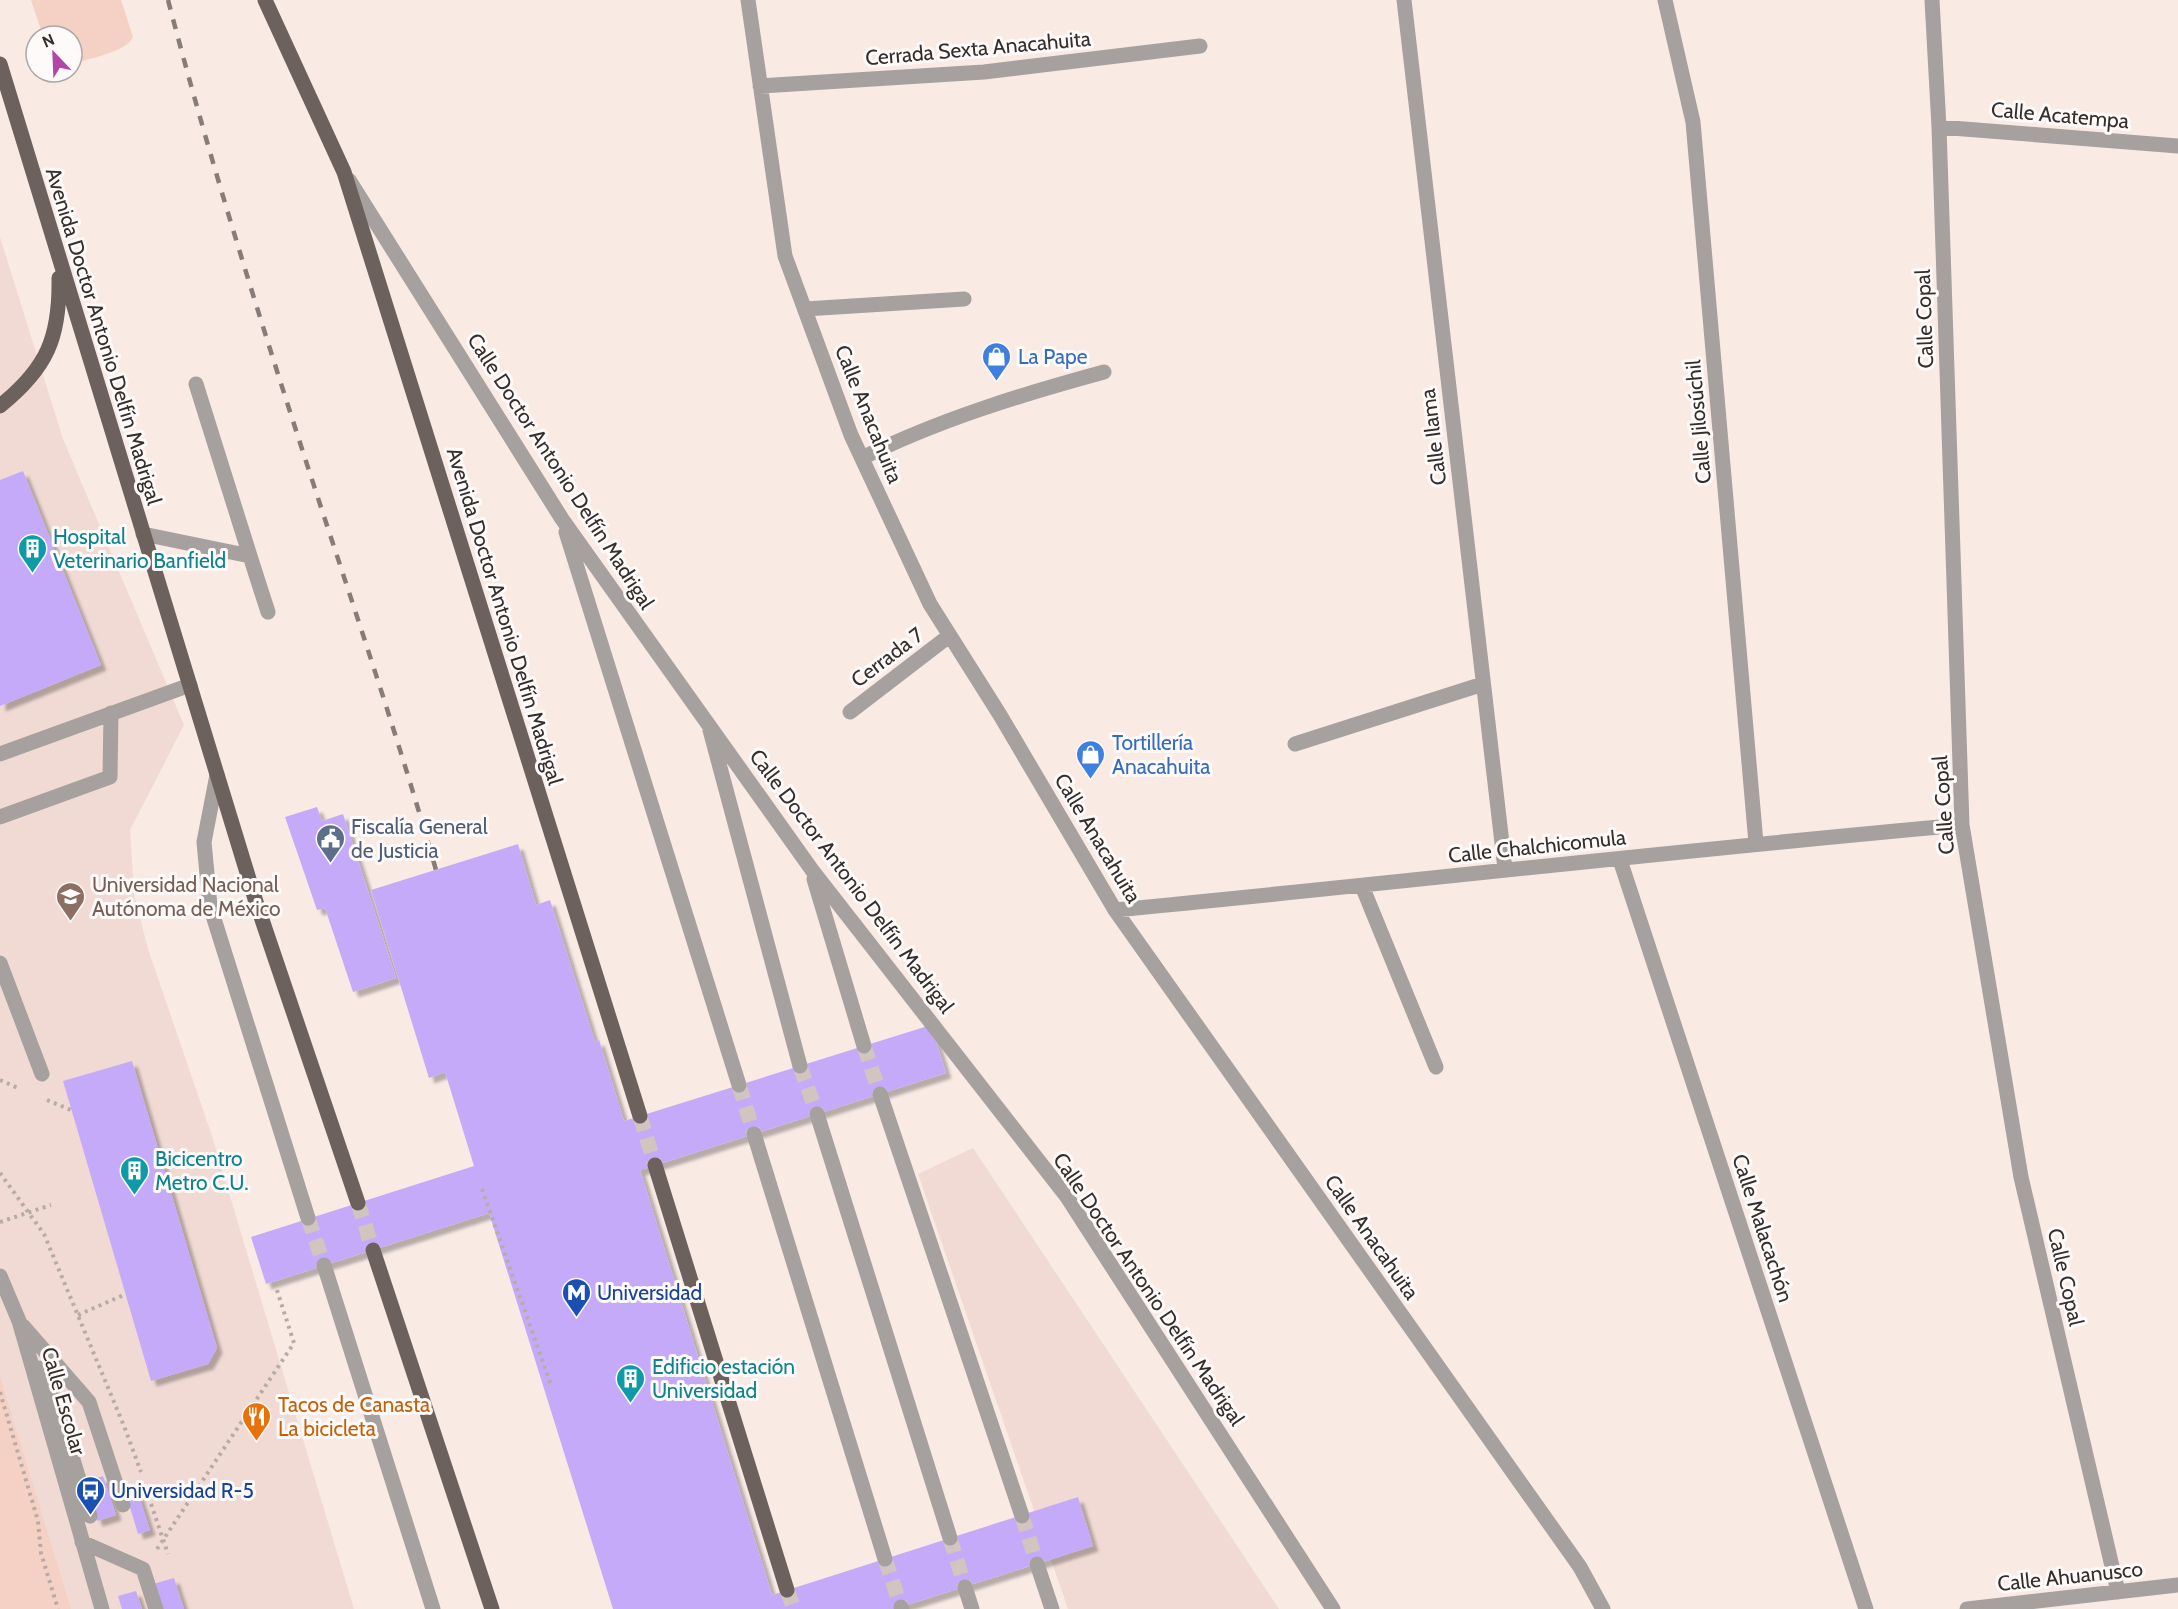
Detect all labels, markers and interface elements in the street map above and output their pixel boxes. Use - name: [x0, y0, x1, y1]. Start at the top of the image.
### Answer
- north arrow: [24, 24, 84, 84]
- street label: Cerrada Sexta Anacahuita: [864, 26, 1092, 70]
- text: N: [39, 30, 57, 52]
- street label: Calle Acatempa: [1990, 97, 2130, 133]
- street label: Avenida Doctor Antonio Delfín Madrigal: [41, 164, 167, 508]
- street label: Calle Copal: [1910, 269, 1938, 369]
- street label: Calle Doctor Antonio Delfín Madrigal: [462, 328, 660, 614]
- shop icon: La Pape: [981, 340, 1013, 382]
- street label: Calle Anacahuita: [830, 341, 908, 487]
- place label: La Pape: [1018, 344, 1088, 369]
- street label: Calle Jilosúchil: [1680, 359, 1716, 485]
- street label: Calle Ilama: [1415, 387, 1451, 487]
- street label: Avenida Doctor Antonio Delfín Madrigal: [442, 444, 568, 788]
- place label: Hospital Veterinario Banfield: [53, 524, 226, 573]
- building icon: Hospital Veterinario Banfield: [16, 532, 48, 574]
- street label: Cerrada 7: [846, 622, 928, 692]
- place label: Tortillería Anacahuita: [1112, 730, 1210, 779]
- shop icon: Tortillería Anacahuita: [1075, 738, 1107, 780]
- street label: Calle Doctor Antonio Delfín Madrigal: [745, 744, 959, 1018]
- street label: Calle Copal: [1927, 755, 1959, 855]
- street label: Calle Anacahuita: [1050, 769, 1146, 907]
- place label: Fiscalía General de Justicia: [351, 814, 488, 863]
- public building icon: Fiscalía General de Justicia: [314, 822, 346, 864]
- street label: Calle Chalchicomula: [1447, 824, 1627, 868]
- place label: Universidad Nacional Autónoma de México: [92, 872, 281, 921]
- school or university icon: Universidad Nacional Autónoma de México: [55, 880, 87, 922]
- place label: Bicicentro Metro C.U.: [155, 1146, 249, 1195]
- street label: Calle Doctor Antonio Delfín Madrigal: [1048, 1148, 1250, 1430]
- street label: Calle Malacachón: [1727, 1151, 1799, 1305]
- building icon: Bicicentro Metro C.U.: [118, 1154, 150, 1196]
- street label: Calle Anacahuita: [1320, 1170, 1424, 1304]
- street label: Calle Copal: [2043, 1226, 2089, 1328]
- metro station icon: Universidad: [560, 1276, 592, 1318]
- place label: Universidad: [597, 1280, 702, 1305]
- street label: Calle Escolar: [37, 1344, 91, 1458]
- place label: Edificio estación Universidad: [652, 1354, 795, 1403]
- building icon: Edificio estación Universidad: [615, 1362, 647, 1404]
- place label: Tacos de Canasta La bicicleta: [278, 1392, 430, 1441]
- restaurant icon: Tacos de Canasta La bicicleta: [241, 1400, 273, 1442]
- bus stop icon: Universidad R-5: [74, 1474, 106, 1516]
- place label: Universidad R-5: [111, 1478, 254, 1503]
- street label: Calle Ahuanusco: [1996, 1556, 2144, 1596]

